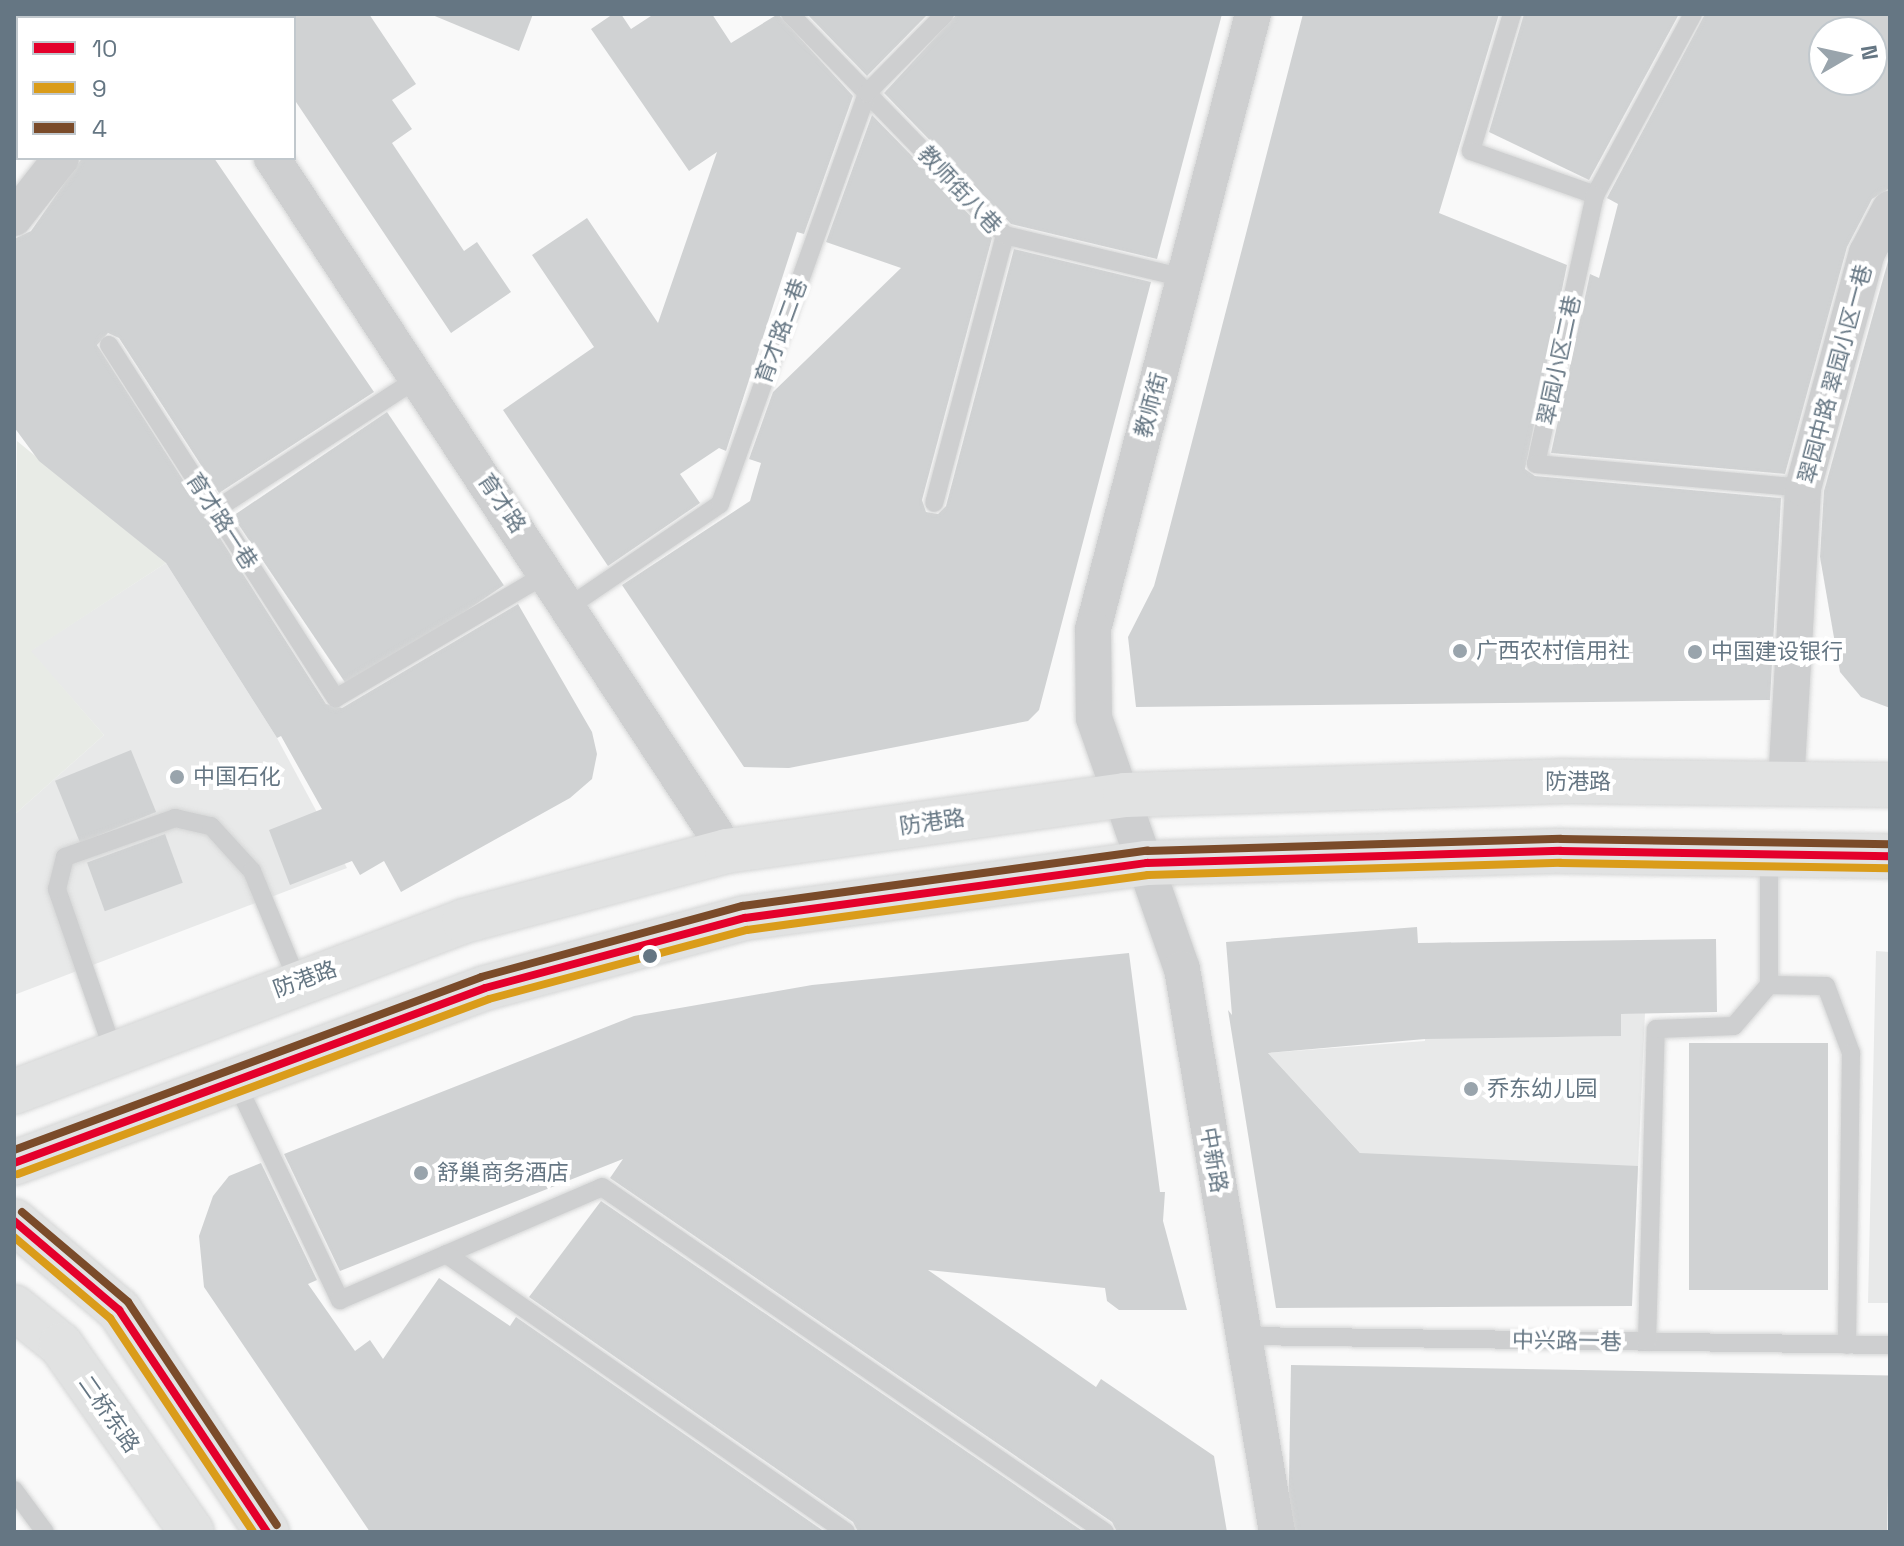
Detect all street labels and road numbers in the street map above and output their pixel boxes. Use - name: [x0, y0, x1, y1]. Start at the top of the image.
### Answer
- street label: 教师街八巷: [913, 141, 1007, 239]
- street label: 翠园中路 翠园小区一巷: [1793, 262, 1877, 486]
- street label: 育才路二巷: [750, 275, 812, 387]
- street label: 翠园小区二巷: [1532, 293, 1586, 427]
- street label: 教师街: [1130, 370, 1172, 440]
- street label: 育才路一巷: [181, 468, 263, 574]
- street label: 育才路: [473, 468, 531, 538]
- street label: 防港路: [1545, 769, 1611, 795]
- street label: 防港路: [897, 804, 967, 840]
- street label: 防港路: [269, 955, 341, 1003]
- street label: 中新路: [1195, 1125, 1233, 1195]
- street label: 中兴路一巷: [1512, 1327, 1622, 1355]
- street label: 二桥东路: [73, 1370, 145, 1458]

